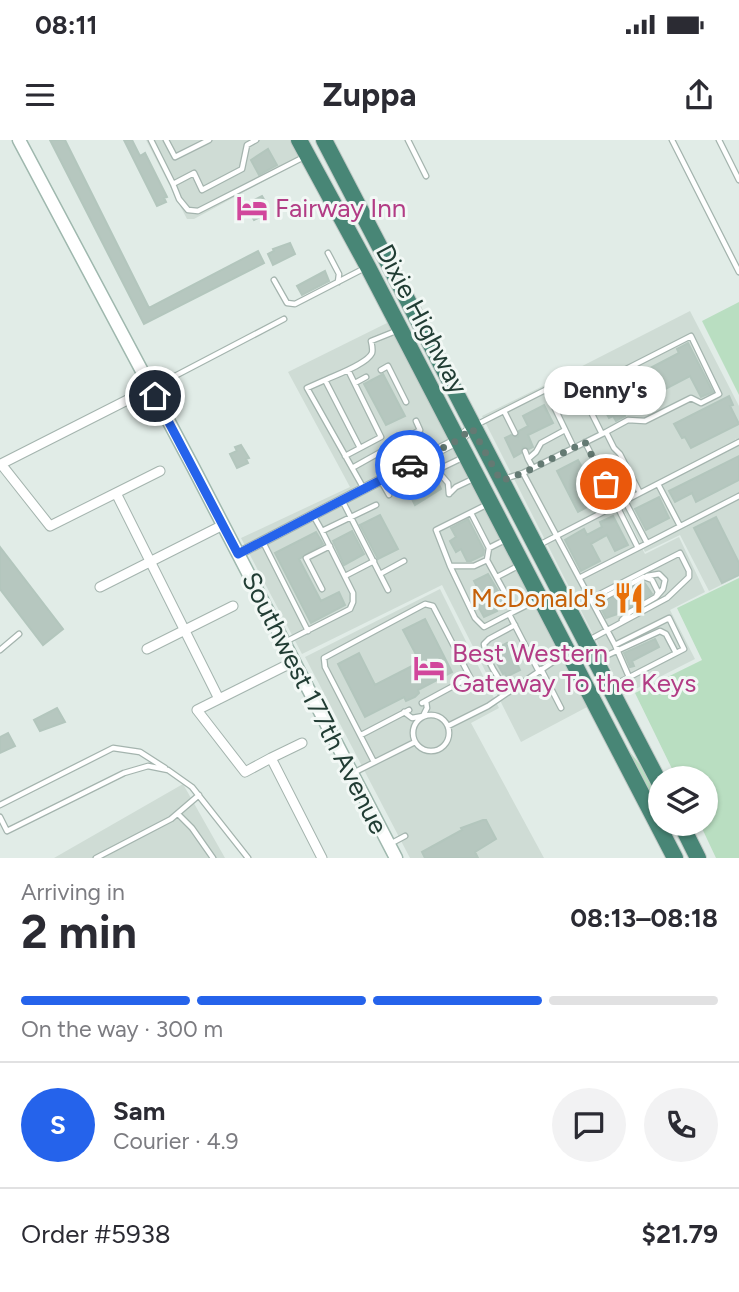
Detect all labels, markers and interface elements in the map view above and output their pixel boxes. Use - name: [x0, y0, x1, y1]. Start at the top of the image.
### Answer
- text: 08:11: [35, 9, 98, 41]
- icon: menu: [21, 76, 59, 114]
- text: Zuppa: [323, 76, 416, 114]
- icon: share: [680, 76, 718, 114]
- hotel icon: Fairway Inn: [235, 191, 269, 225]
- place label: Fairway Inn: [275, 192, 406, 224]
- street label: Dixie Highway: [369, 239, 475, 400]
- callout: Denny's: [545, 365, 667, 414]
- pin: [125, 366, 185, 426]
- text: Denny's: [563, 376, 647, 404]
- icon: home: [136, 377, 174, 415]
- courier: [375, 430, 445, 500]
- icon: car: [391, 446, 429, 484]
- pin: [576, 454, 636, 514]
- icon: bag: [587, 465, 625, 503]
- street label: Southwest 177th Avenue: [235, 567, 395, 839]
- restaurant icon: McDonald's: [612, 581, 646, 615]
- place label: McDonald's: [471, 582, 606, 614]
- place label: Best Western Gateway To the Keys: [452, 637, 696, 699]
- hotel icon: Best Western Gateway To the Keys: [412, 651, 446, 685]
- map controls: [648, 766, 718, 836]
- button: layers: [648, 766, 718, 836]
- text: Arriving in: [21, 878, 125, 906]
- text: 08:13–08:18: [570, 902, 718, 934]
- text: 2 min: [21, 904, 137, 960]
- text: On the way · 300 m: [21, 1015, 223, 1043]
- button: chat: [552, 1088, 626, 1162]
- button: phone: [644, 1088, 718, 1162]
- text: Sam: [113, 1095, 165, 1127]
- text: S: [50, 1109, 66, 1141]
- text: Courier · 4.9: [113, 1127, 239, 1155]
- text: Order #5938: [21, 1218, 171, 1250]
- text: $21.79: [642, 1218, 718, 1250]

